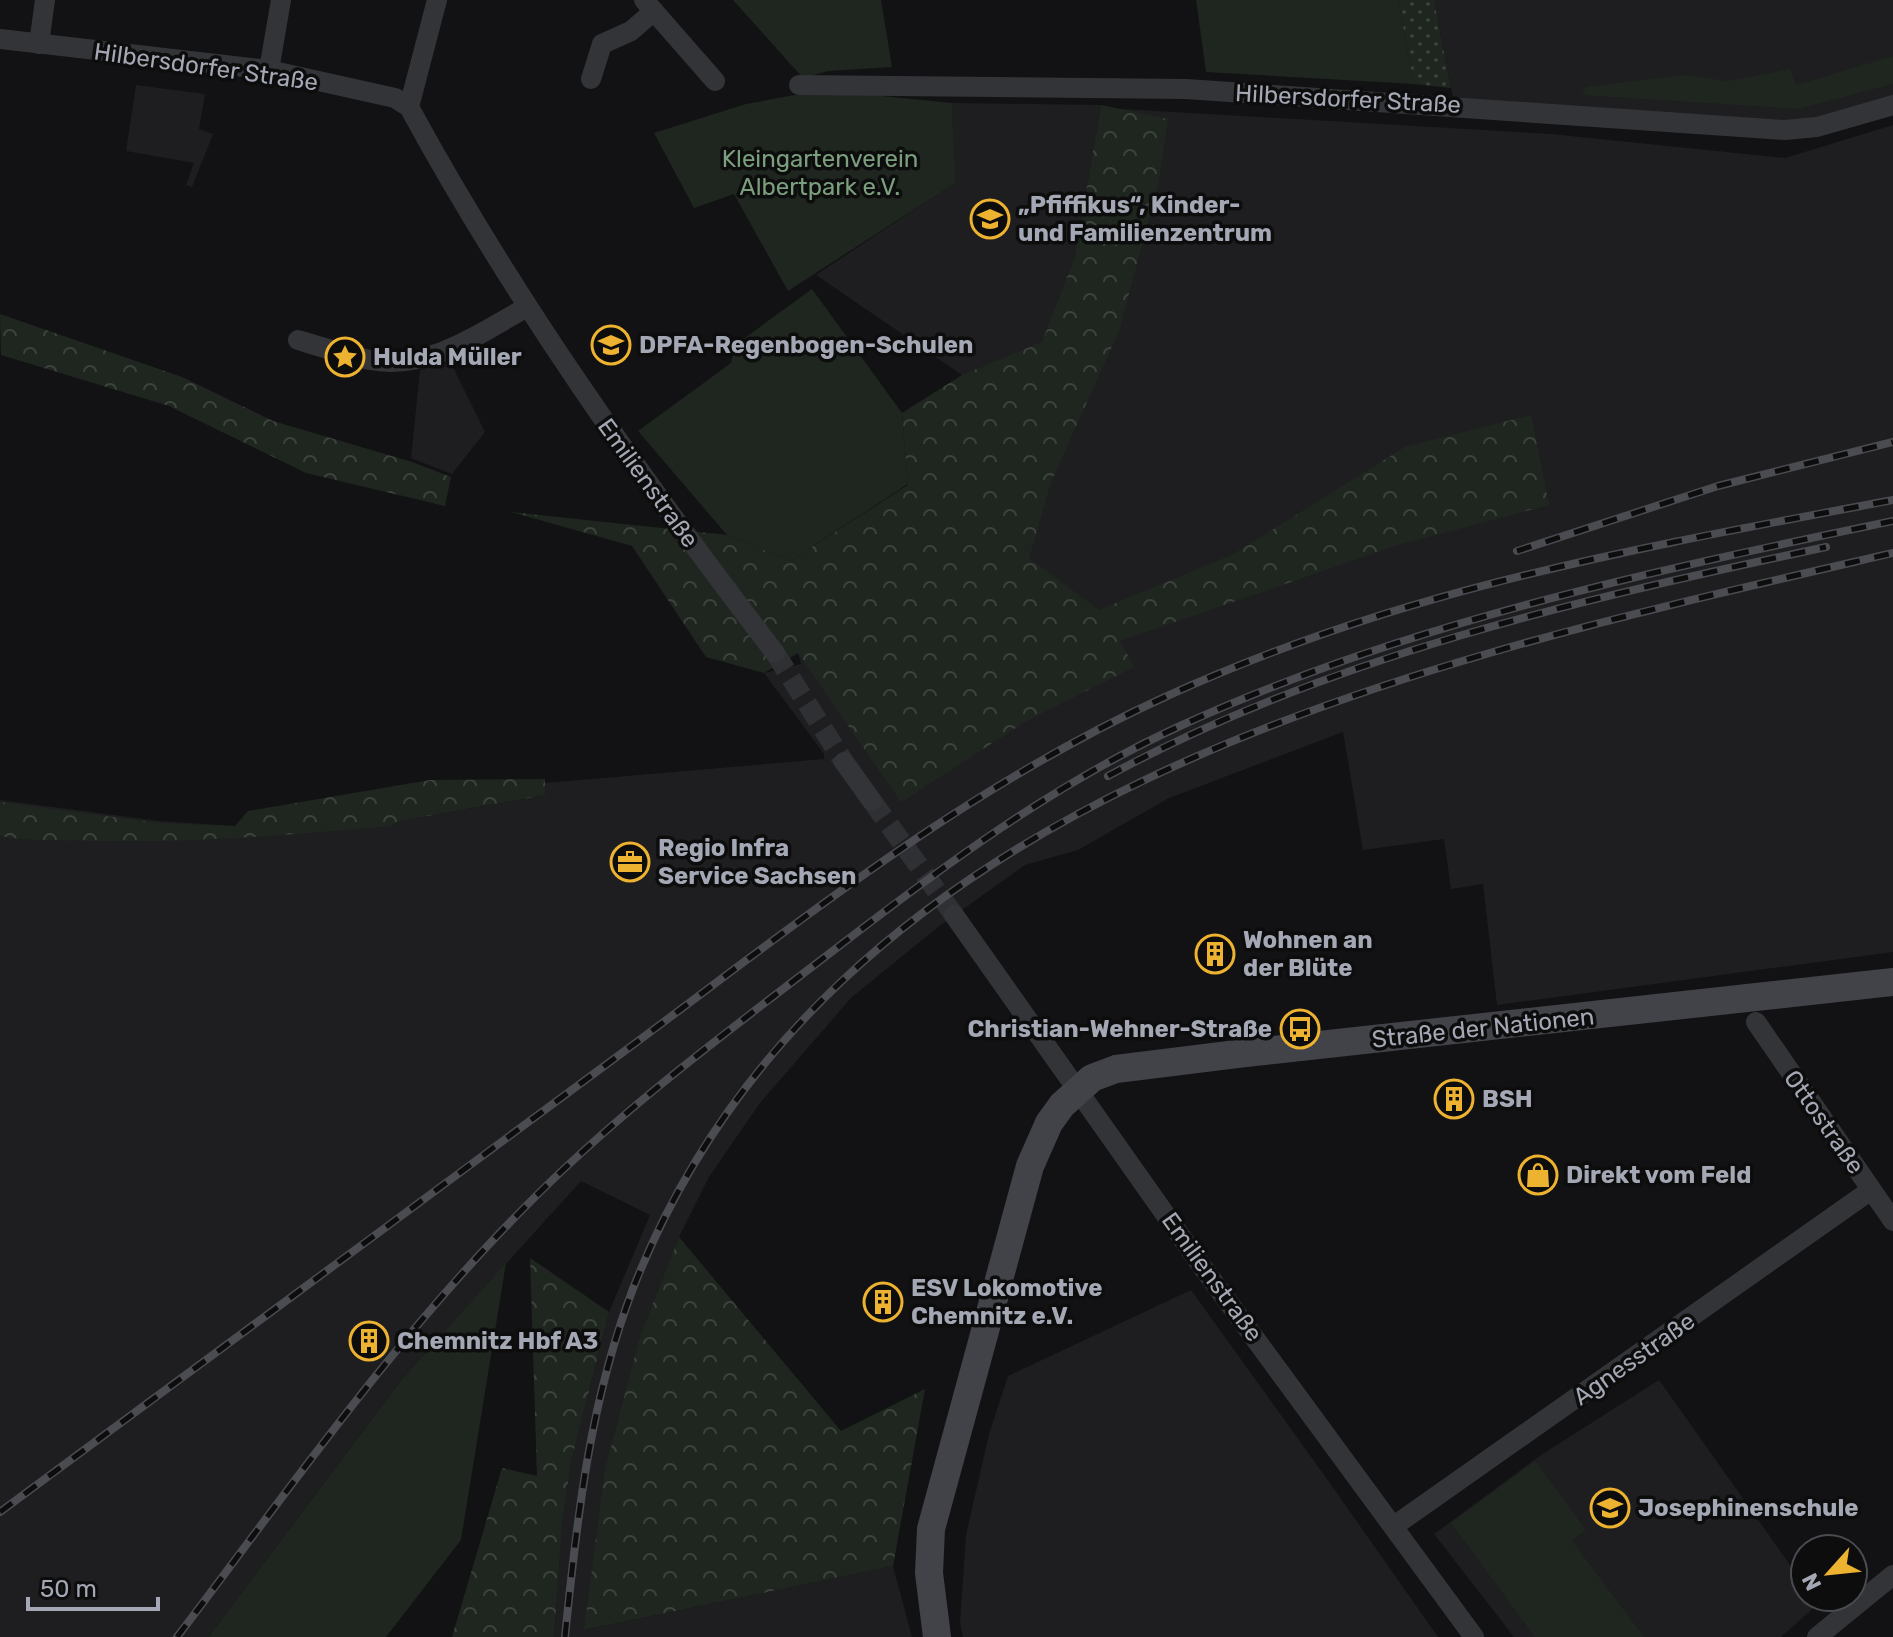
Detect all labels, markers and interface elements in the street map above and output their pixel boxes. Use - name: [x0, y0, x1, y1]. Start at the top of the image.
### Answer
- street label: Hilbersdorfer Straße: [92, 37, 320, 97]
- street label: Hilbersdorfer Straße: [1234, 79, 1462, 119]
- park label: Kleingartenverein Albertpark e.V.: [722, 145, 918, 201]
- place label: „Pfiffikus“, Kinder- und Familienzentrum: [1018, 191, 1272, 247]
- school or university icon: „Pfiffikus“, Kinder- und Familienzentrum: [969, 198, 1011, 240]
- school or university icon: DPFA-Regenbogen-Schulen: [590, 324, 632, 366]
- place label: DPFA-Regenbogen-Schulen: [639, 331, 974, 359]
- place icon: Hulda Müller: [324, 336, 366, 378]
- place label: Hulda Müller: [373, 343, 522, 371]
- street label: Emilienstraße: [592, 413, 704, 553]
- place label: Regio Infra Service Sachsen: [658, 834, 857, 890]
- office icon: Regio Infra Service Sachsen: [609, 841, 651, 883]
- place label: Wohnen an der Blüte: [1243, 926, 1373, 982]
- building icon: Wohnen an der Blüte: [1194, 933, 1236, 975]
- street label: Straße der Nationen: [1370, 1002, 1596, 1054]
- bus stop icon: Christian-Wehner-Straße: [1279, 1008, 1321, 1050]
- place label: Christian-Wehner-Straße: [967, 1015, 1272, 1043]
- street label: Ottostraße: [1778, 1065, 1870, 1179]
- building icon: BSH: [1433, 1078, 1475, 1120]
- place label: BSH: [1482, 1085, 1533, 1113]
- shop icon: Direkt vom Feld: [1517, 1154, 1559, 1196]
- place label: Direkt vom Feld: [1566, 1161, 1751, 1189]
- street label: Emilienstraße: [1156, 1207, 1268, 1347]
- place label: ESV Lokomotive Chemnitz e.V.: [911, 1274, 1103, 1330]
- building icon: ESV Lokomotive Chemnitz e.V.: [862, 1281, 904, 1323]
- street label: Agnesstraße: [1568, 1307, 1700, 1411]
- building icon: Chemnitz Hbf A3: [348, 1320, 390, 1362]
- place label: Chemnitz Hbf A3: [397, 1327, 598, 1355]
- school or university icon: Josephinenschule: [1589, 1487, 1631, 1529]
- place label: Josephinenschule: [1638, 1494, 1859, 1522]
- north arrow: [1789, 1533, 1869, 1613]
- scale bar: [28, 1561, 158, 1611]
- text: N: [1796, 1569, 1827, 1595]
- text: 50 m: [40, 1575, 97, 1603]

